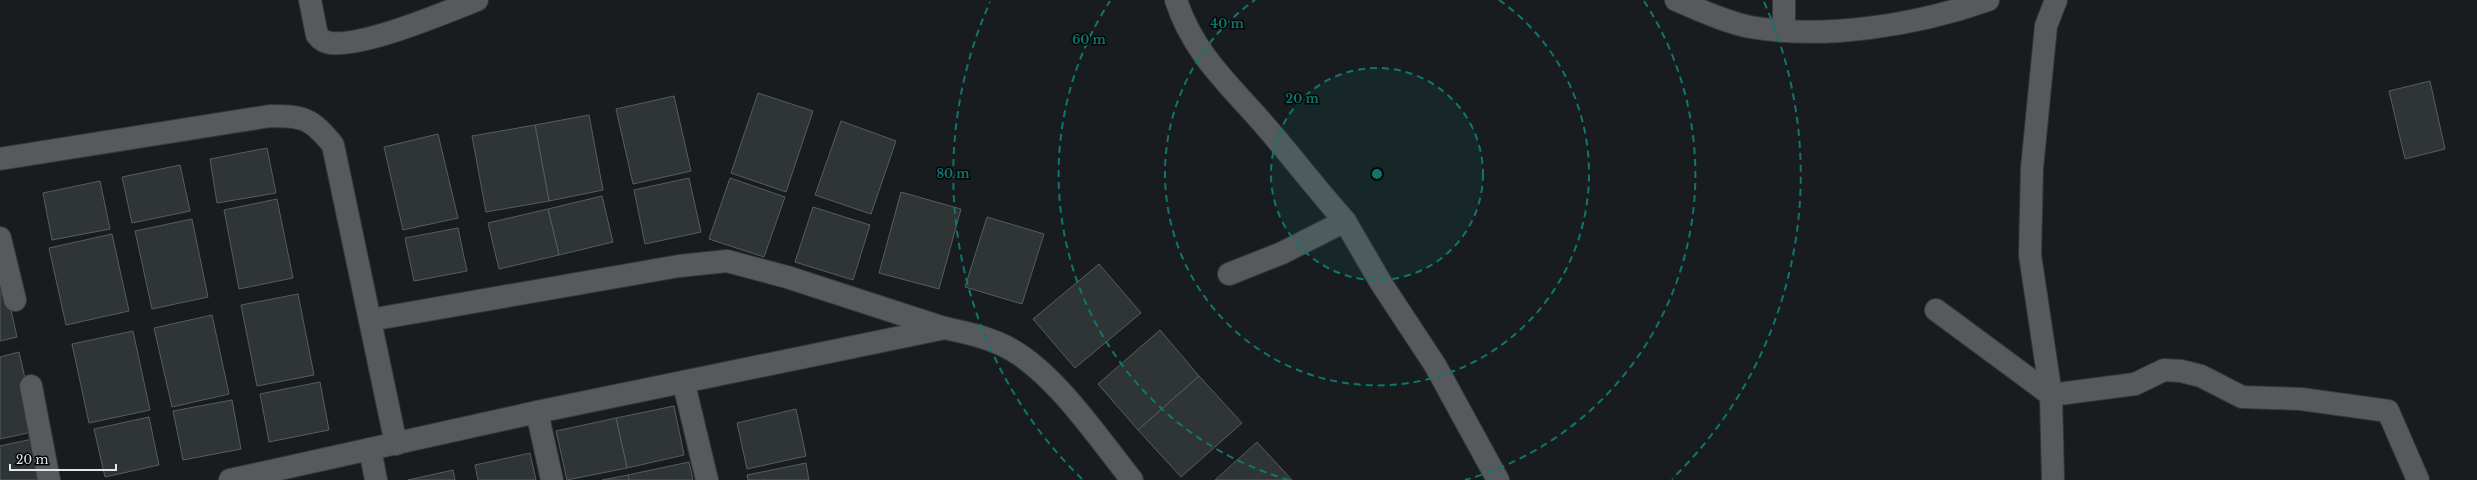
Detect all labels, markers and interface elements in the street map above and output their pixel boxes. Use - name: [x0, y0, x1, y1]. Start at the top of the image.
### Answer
- text: 40 m: [1210, 16, 1244, 31]
- text: 60 m: [1072, 32, 1107, 47]
- text: 20 m: [1285, 91, 1319, 106]
- text: 80 m: [936, 166, 970, 181]
- centre of rings: [1370, 167, 1384, 181]
- scale bar: [10, 446, 116, 472]
- text: 20 m: [16, 452, 48, 467]

